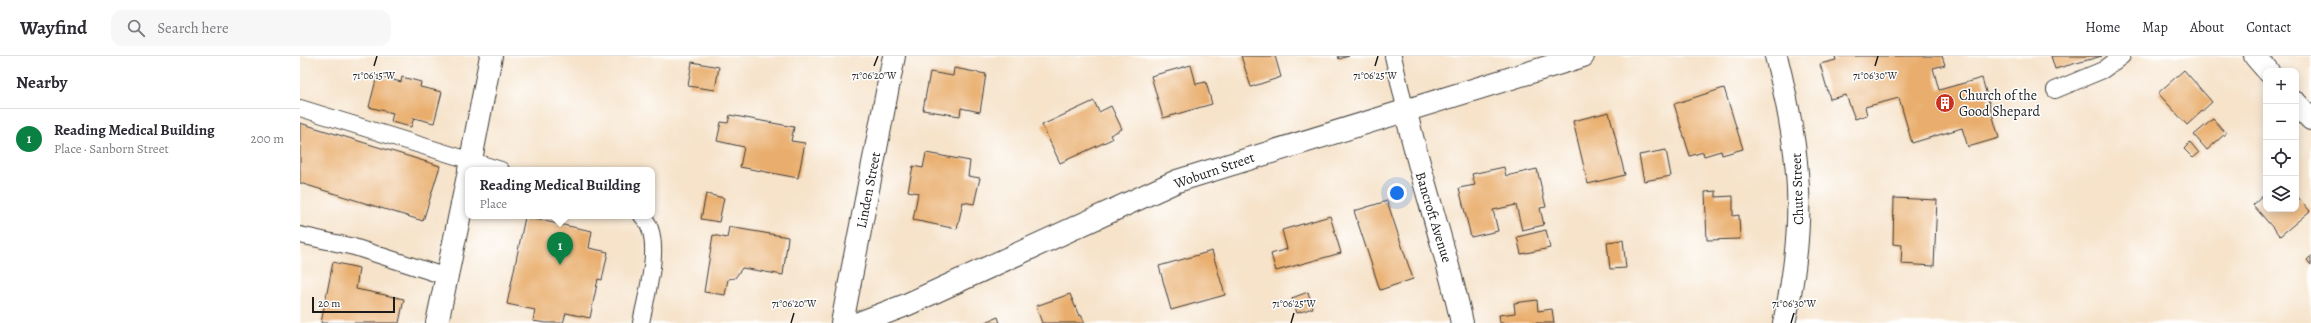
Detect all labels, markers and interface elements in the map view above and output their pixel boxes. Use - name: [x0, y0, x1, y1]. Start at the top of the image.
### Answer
- search box: [111, 10, 391, 46]
- text: Wayfind: [20, 15, 87, 41]
- icon: search: [125, 17, 147, 39]
- text: Search here: [157, 18, 229, 38]
- text: Home: [2085, 18, 2120, 37]
- text: Map: [2142, 18, 2168, 37]
- text: About: [2190, 18, 2224, 37]
- text: Contact: [2246, 18, 2291, 37]
- map controls: [2263, 68, 2299, 212]
- button: +: [2263, 68, 2299, 104]
- text: 71°06'15"W: [353, 69, 396, 82]
- text: 71°06'20"W: [852, 69, 897, 82]
- text: 71°06'25"W: [1353, 69, 1398, 82]
- text: 71°06'30"W: [1853, 69, 1898, 82]
- text: Nearby: [16, 71, 67, 94]
- place label: Church of the Good Shepard: [1959, 86, 2040, 121]
- building icon: Church of the Good Shepard: [1934, 92, 1956, 114]
- button: −: [2263, 104, 2299, 140]
- text: Reading Medical Building: [54, 120, 215, 140]
- text: 1: [27, 130, 31, 147]
- text: 200 m: [251, 130, 284, 147]
- text: Place · Sanborn Street: [54, 140, 169, 157]
- button: locate: [2263, 140, 2299, 176]
- street label: Woburn Street: [1170, 148, 1257, 193]
- street label: Linden Street: [852, 150, 885, 230]
- street label: Chute Street: [1787, 152, 1808, 225]
- popup: [465, 167, 655, 219]
- street label: Bancroft Avenue: [1411, 169, 1456, 265]
- text: Reading Medical Building: [480, 175, 640, 195]
- button: layers: [2263, 176, 2299, 212]
- your location: [1387, 183, 1407, 203]
- text: Place: [480, 195, 507, 212]
- pin: 1: [547, 232, 573, 265]
- scale bar: [312, 295, 395, 314]
- text: 20 m: [318, 296, 340, 311]
- text: 71°06'20"W: [772, 297, 817, 310]
- text: 71°06'25"W: [1272, 297, 1317, 310]
- text: 71°06'30"W: [1772, 297, 1817, 310]

